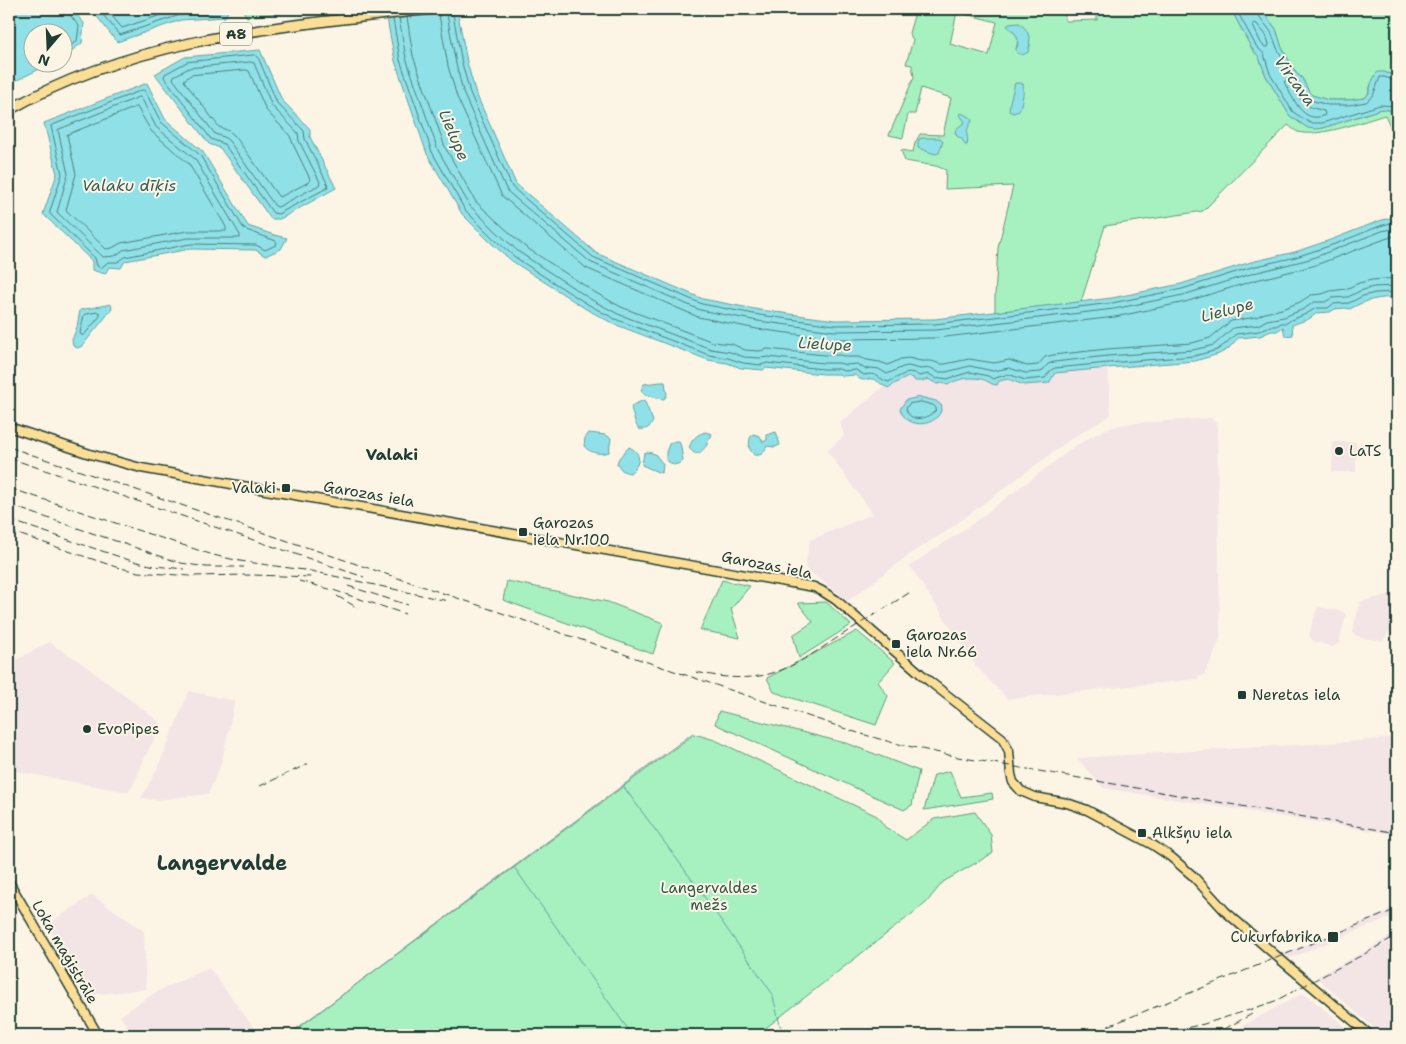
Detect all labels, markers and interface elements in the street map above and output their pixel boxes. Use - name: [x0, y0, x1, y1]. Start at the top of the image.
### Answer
- north arrow: [22, 22, 72, 72]
- road number: A8: [220, 22, 252, 46]
- text: N: [36, 50, 52, 71]
- water label: Vircava: [1270, 51, 1321, 111]
- water label: Lielupe: [434, 106, 474, 164]
- water label: Valaku dīķis: [82, 175, 176, 197]
- water label: Lielupe: [1198, 293, 1256, 327]
- water label: Lielupe: [798, 332, 852, 356]
- place label: LaTS: [1349, 441, 1381, 461]
- district label: Valaki: [366, 444, 418, 465]
- marker: LaTS: [1333, 445, 1345, 457]
- street label: Garozas iela: [322, 476, 417, 512]
- place label: Valaki: [232, 478, 276, 498]
- marker: Valaki: [280, 482, 292, 494]
- place label: Garozas iela Nr.100: [533, 513, 610, 550]
- marker: Garozas iela Nr.100: [517, 526, 529, 538]
- street label: Garozas iela: [720, 546, 815, 584]
- place label: Garozas iela Nr.66: [906, 625, 977, 662]
- marker: Garozas iela Nr.66: [890, 638, 902, 650]
- place label: Neretas iela: [1252, 685, 1341, 705]
- marker: Neretas iela: [1236, 689, 1248, 701]
- place label: EvoPipes: [97, 719, 159, 739]
- marker: EvoPipes: [81, 723, 93, 735]
- place label: Alkšņu iela: [1152, 823, 1233, 844]
- marker: Alkšņu iela: [1136, 827, 1148, 839]
- district label: Langervalde: [157, 850, 287, 876]
- park label: Langervaldes mežs: [660, 878, 758, 915]
- street label: Loka maģistrāle: [27, 897, 103, 1007]
- place label: Cukurfabrika: [1230, 927, 1323, 947]
- marker: Cukurfabrika: [1326, 930, 1340, 944]

